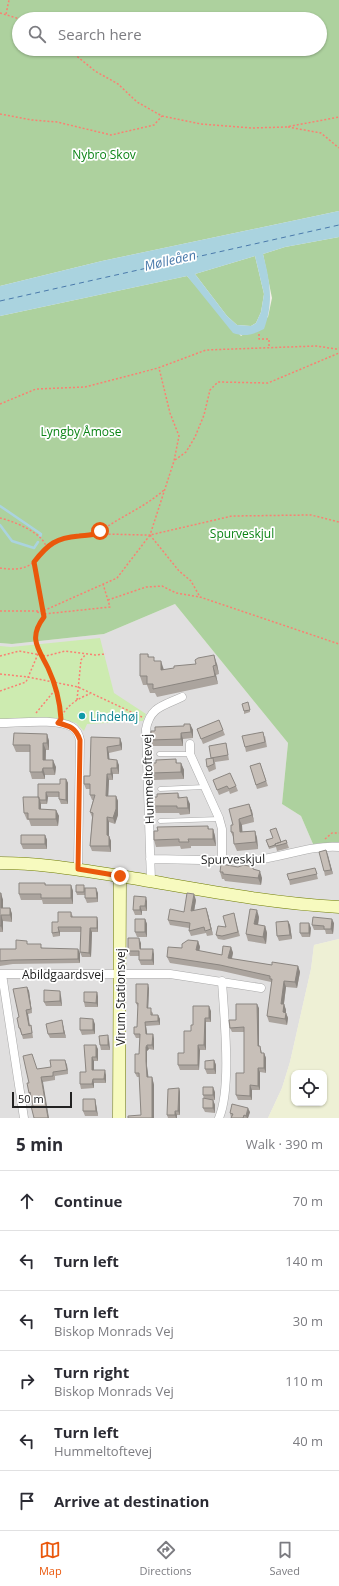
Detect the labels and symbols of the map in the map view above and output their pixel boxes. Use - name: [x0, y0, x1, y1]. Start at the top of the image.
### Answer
- park label: Nybro Skov: [72, 146, 136, 163]
- water label: Mølleåen: [142, 245, 198, 275]
- park label: Lyngby Åmose: [41, 423, 122, 440]
- route start: [91, 522, 109, 540]
- park label: Spurveskjul: [210, 525, 274, 542]
- place label: Lindehøj: [90, 708, 138, 725]
- marker: Lindehøj: [77, 711, 87, 721]
- street label: Hummeltoftevej: [138, 733, 158, 825]
- street label: Spurveskjul: [201, 850, 265, 868]
- route end: [111, 867, 129, 885]
- street label: Virum Stationsvej: [112, 948, 129, 1046]
- street label: Abildgaardsvej: [22, 966, 104, 983]
- scale bar: [12, 1090, 72, 1109]

